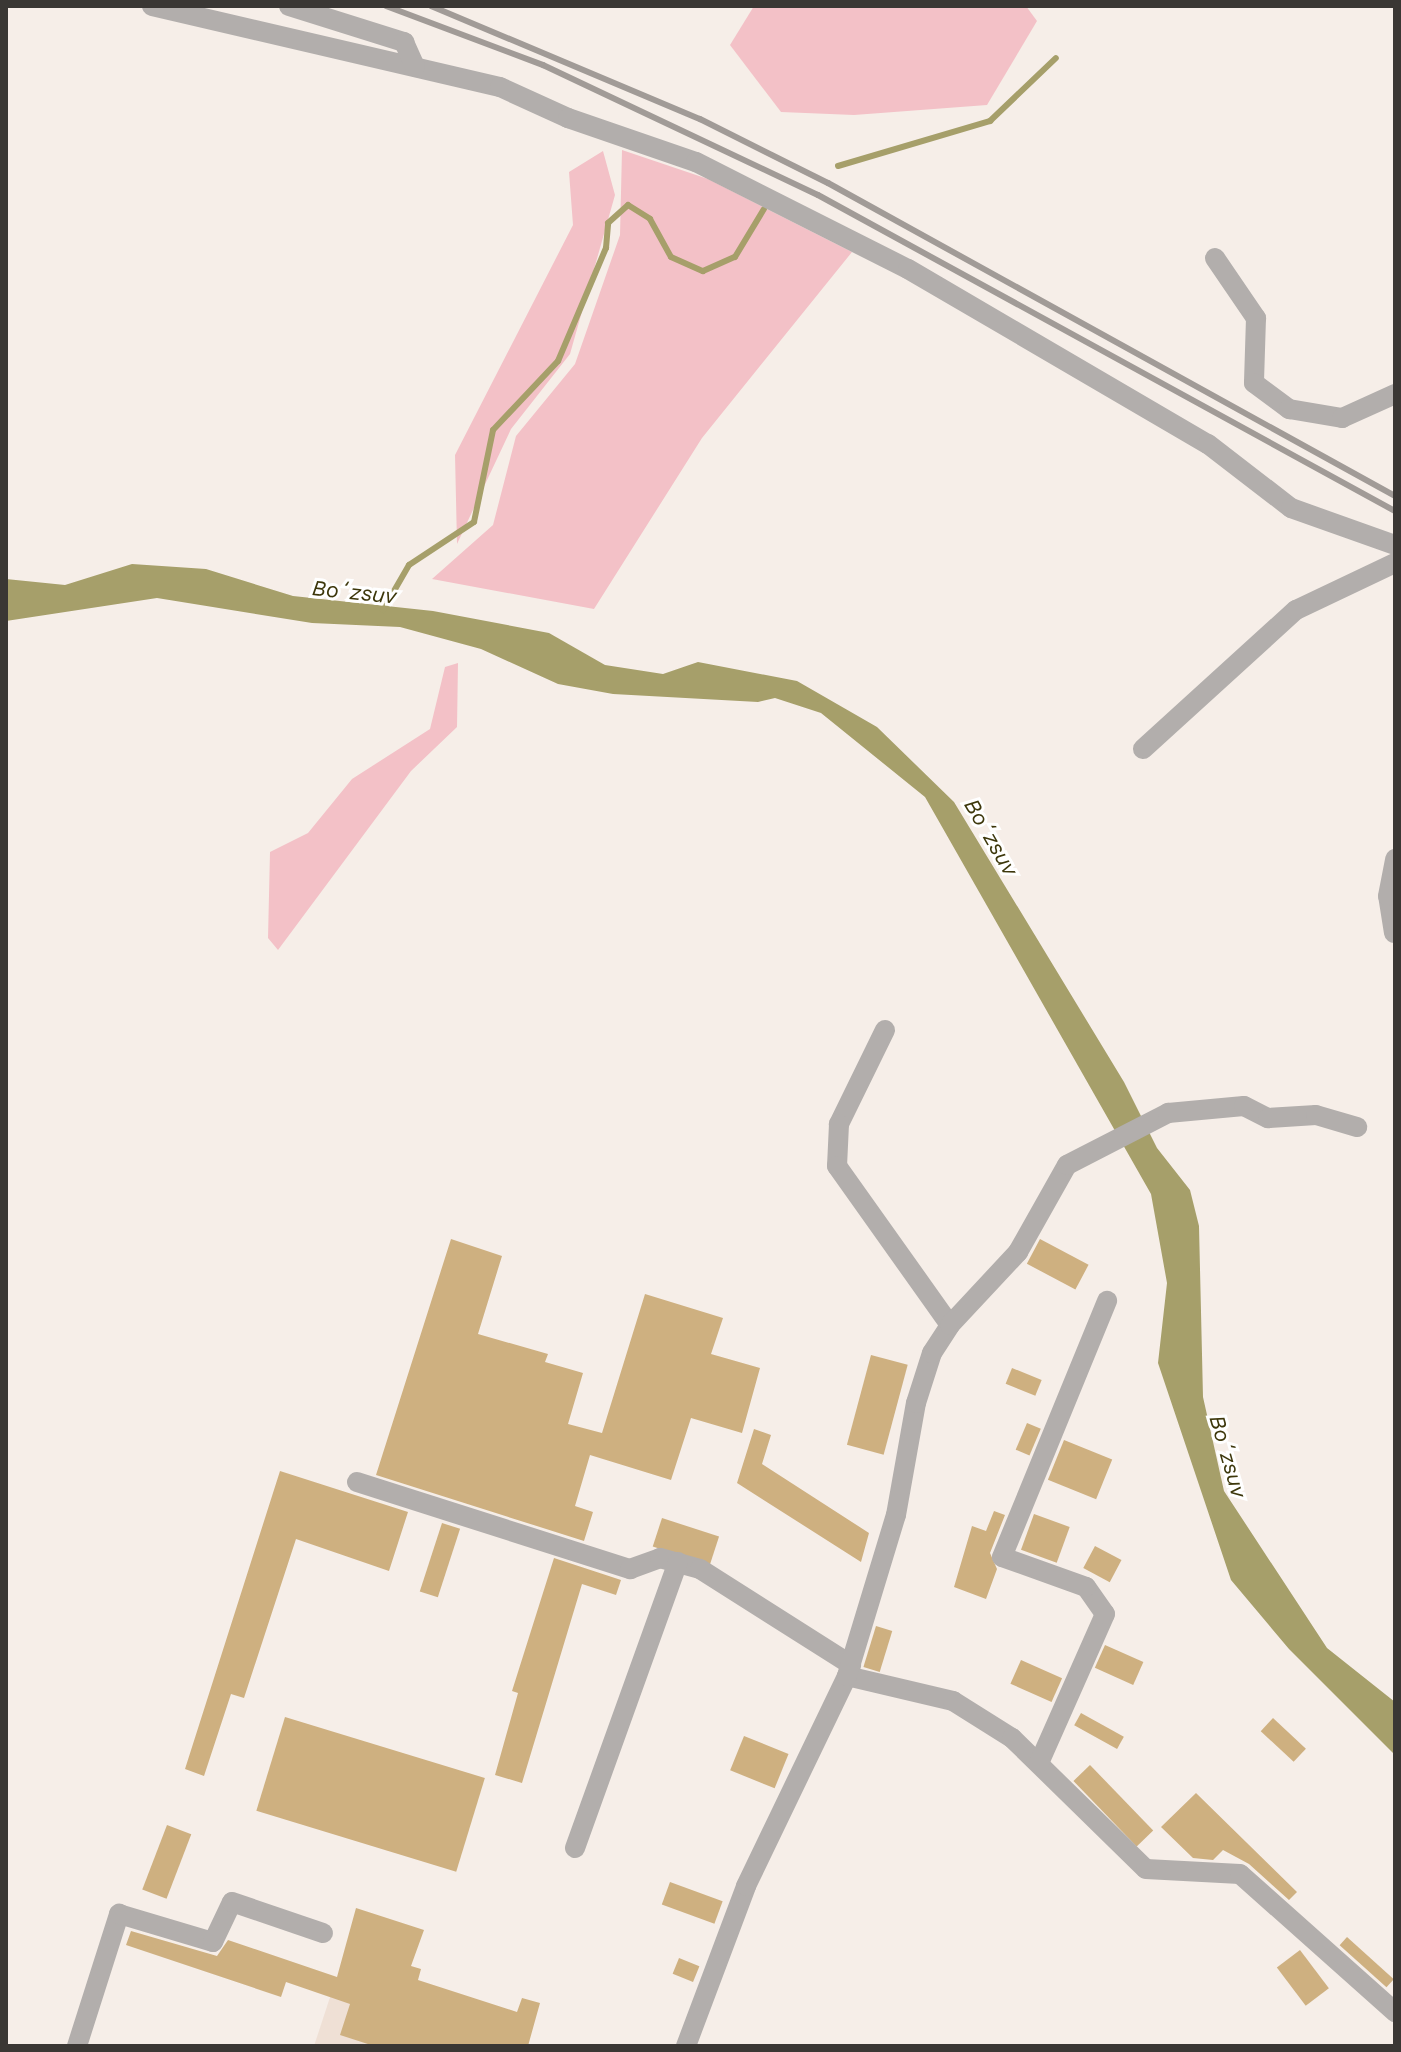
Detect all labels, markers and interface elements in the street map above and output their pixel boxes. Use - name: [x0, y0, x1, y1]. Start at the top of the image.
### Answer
- water label: Boʻzsuv: [311, 574, 397, 610]
- water label: Boʻzsuv: [958, 794, 1024, 880]
- water label: Boʻzsuv: [1204, 1412, 1252, 1500]

